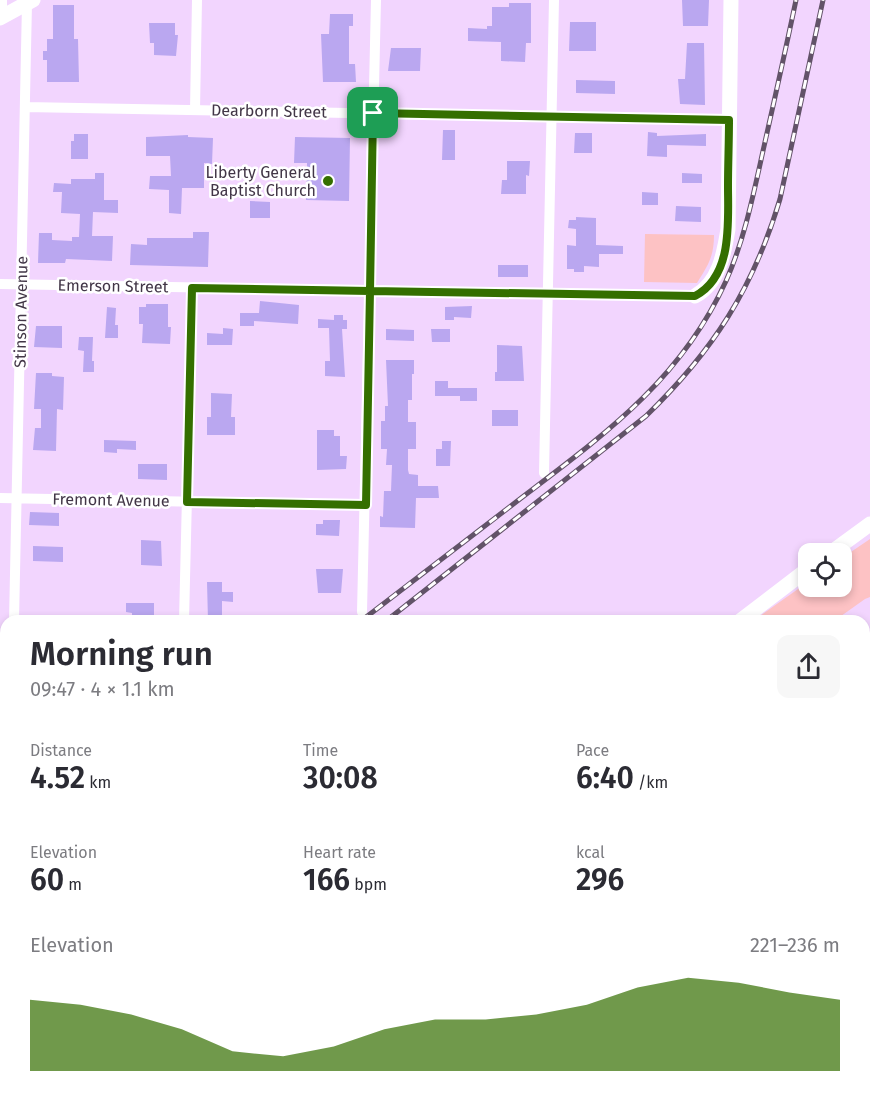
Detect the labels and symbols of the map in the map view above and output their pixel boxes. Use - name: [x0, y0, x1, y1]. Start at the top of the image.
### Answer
- pin: [347, 87, 398, 138]
- street label: Dearborn Street: [211, 100, 327, 122]
- place label: Liberty General Baptist Church: [206, 163, 316, 200]
- marker: Liberty General Baptist Church: [321, 174, 335, 188]
- street label: Stinson Avenue: [11, 256, 31, 368]
- street label: Emerson Street: [58, 276, 169, 296]
- street label: Fremont Avenue: [52, 489, 170, 511]

